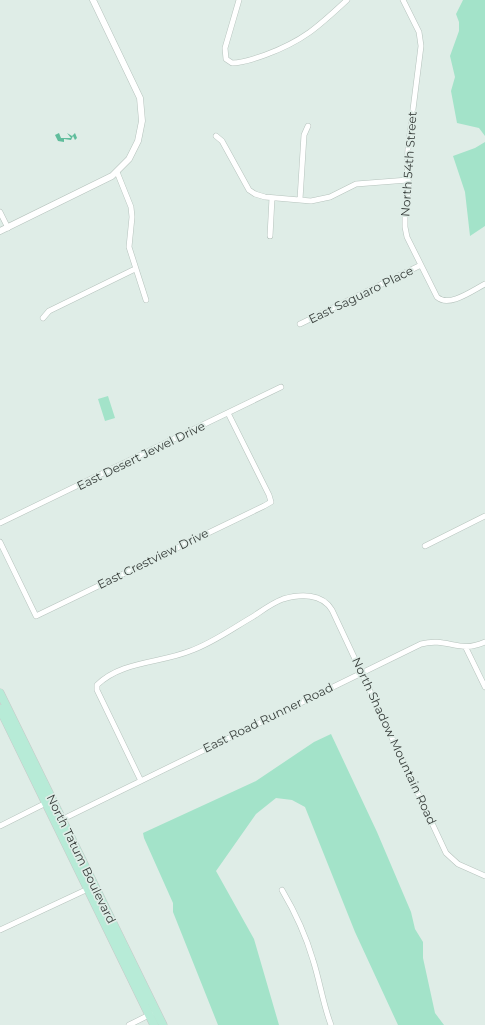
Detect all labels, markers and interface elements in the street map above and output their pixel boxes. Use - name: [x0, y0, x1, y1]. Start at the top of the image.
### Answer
- street label: North 54th Street: [397, 111, 420, 217]
- street label: East Saguaro Place: [306, 263, 416, 326]
- street label: East Desert Jewel Drive: [74, 418, 207, 493]
- street label: East Crestview Drive: [95, 525, 211, 592]
- street label: North Shadow Mountain Road: [349, 655, 440, 827]
- street label: East Road Runner Road: [200, 679, 335, 756]
- street label: North Tatum Boulevard: [44, 792, 119, 926]

